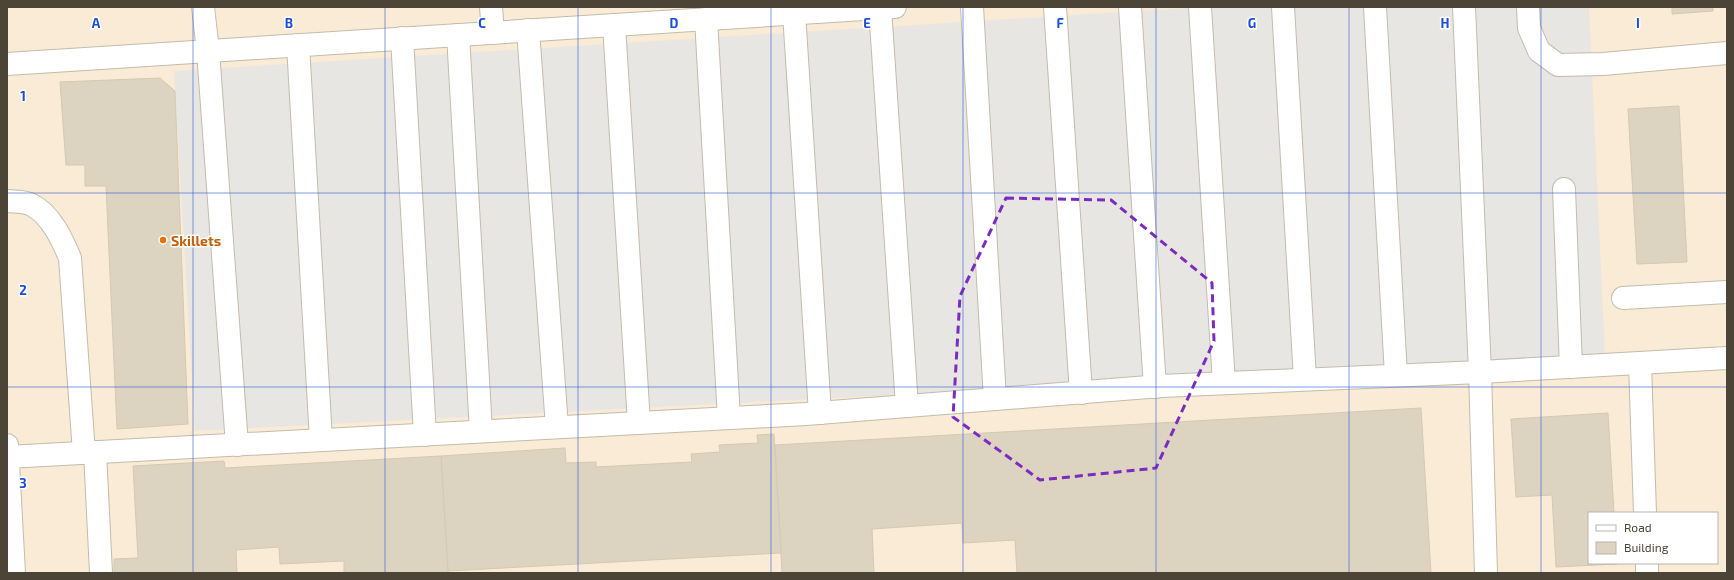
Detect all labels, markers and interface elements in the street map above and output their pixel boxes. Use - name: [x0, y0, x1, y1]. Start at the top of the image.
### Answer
- text: A: [92, 15, 101, 31]
- text: B: [285, 15, 293, 31]
- text: C: [478, 15, 486, 31]
- text: D: [670, 15, 679, 31]
- text: E: [863, 15, 871, 31]
- text: F: [1056, 15, 1064, 31]
- text: G: [1248, 15, 1256, 31]
- text: H: [1441, 15, 1450, 31]
- text: I: [1636, 15, 1640, 31]
- text: 1: [20, 88, 26, 104]
- place label: Skillets: [171, 232, 221, 249]
- marker: Skillets: [158, 235, 168, 245]
- text: 2: [19, 282, 27, 298]
- text: 3: [19, 475, 27, 491]
- legend: [1588, 512, 1718, 564]
- text: Road: [1624, 520, 1652, 534]
- text: Building: [1624, 540, 1669, 554]

